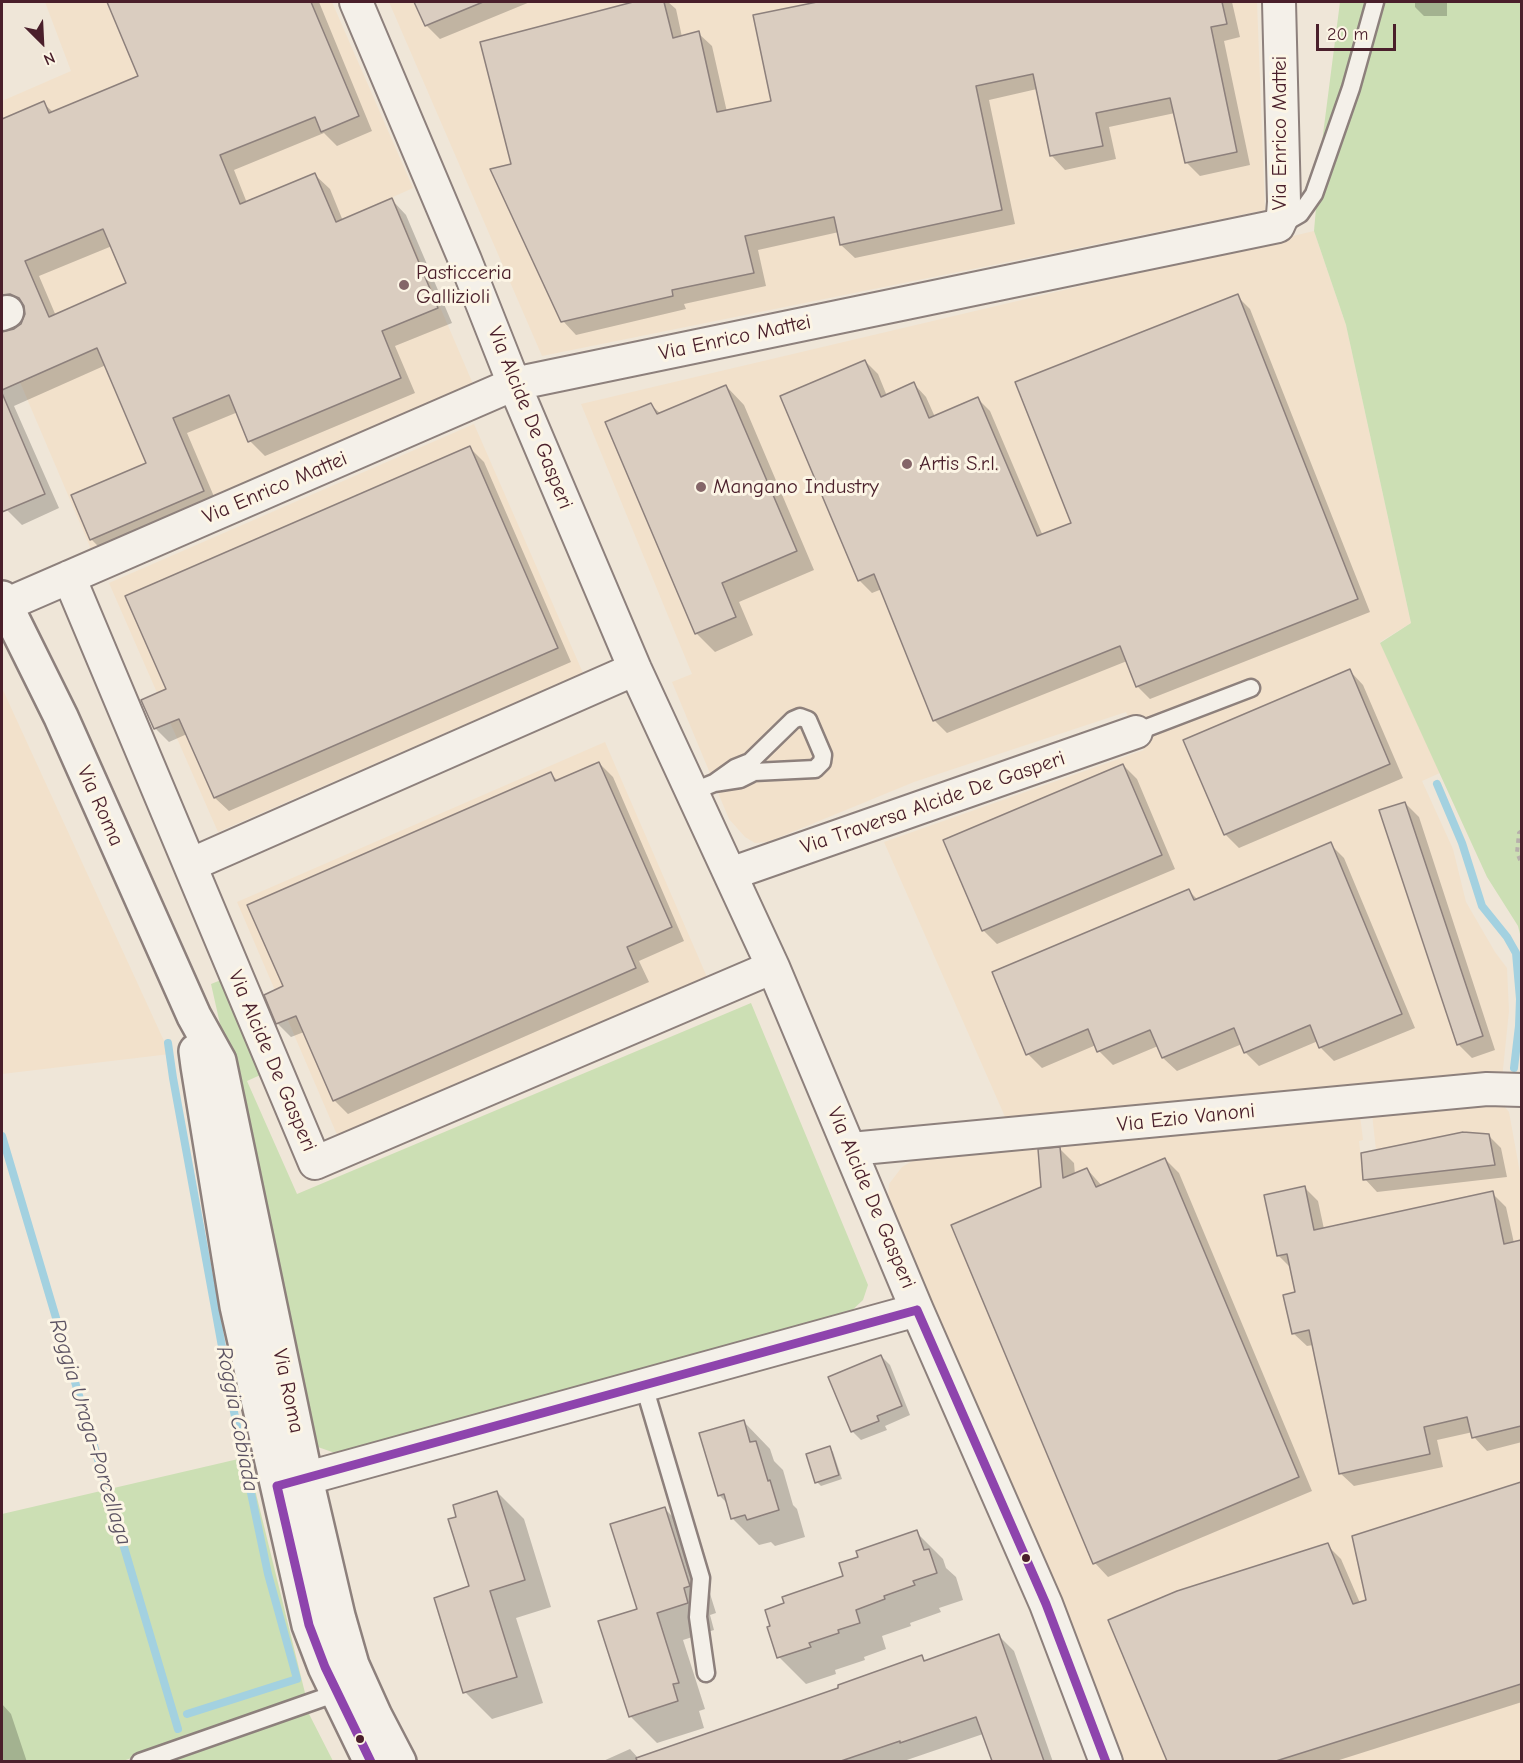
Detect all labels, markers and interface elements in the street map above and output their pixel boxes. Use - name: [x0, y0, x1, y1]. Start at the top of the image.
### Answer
- north arrow: [12, 12, 72, 72]
- scale bar: [1319, 12, 1398, 50]
- text: 20 m: [1327, 24, 1368, 45]
- text: N: [41, 48, 58, 69]
- street label: Via Enrico Mattei: [1267, 56, 1293, 210]
- place label: Pasticceria Gallizioli: [416, 260, 512, 310]
- marker: Pasticceria Gallizioli: [397, 278, 411, 292]
- street label: Via Enrico Mattei: [657, 310, 813, 366]
- street label: Via Alcide De Gasperi: [482, 323, 578, 513]
- street label: Via Enrico Mattei: [199, 446, 351, 530]
- place label: Artis S.r.l.: [919, 451, 998, 477]
- marker: Artis S.r.l.: [900, 457, 914, 471]
- place label: Mangano Industry: [713, 474, 879, 500]
- marker: Mangano Industry: [694, 480, 708, 494]
- street label: Via Traversa Alcide De Gasperi: [798, 746, 1068, 860]
- street label: Via Roma: [71, 762, 129, 850]
- street label: Via Alcide De Gasperi: [222, 967, 322, 1155]
- street label: Via Ezio Vanoni: [1116, 1098, 1256, 1138]
- street label: Via Alcide De Gasperi: [821, 1104, 921, 1292]
- water label: Roggia Uraga-Porcellaga: [43, 1316, 137, 1548]
- water label: Roggia Cobiada: [210, 1344, 264, 1494]
- street label: Via Roma: [267, 1347, 309, 1435]
- unlabelled marker: [1020, 1552, 1032, 1564]
- unlabelled marker: [354, 1733, 366, 1745]

